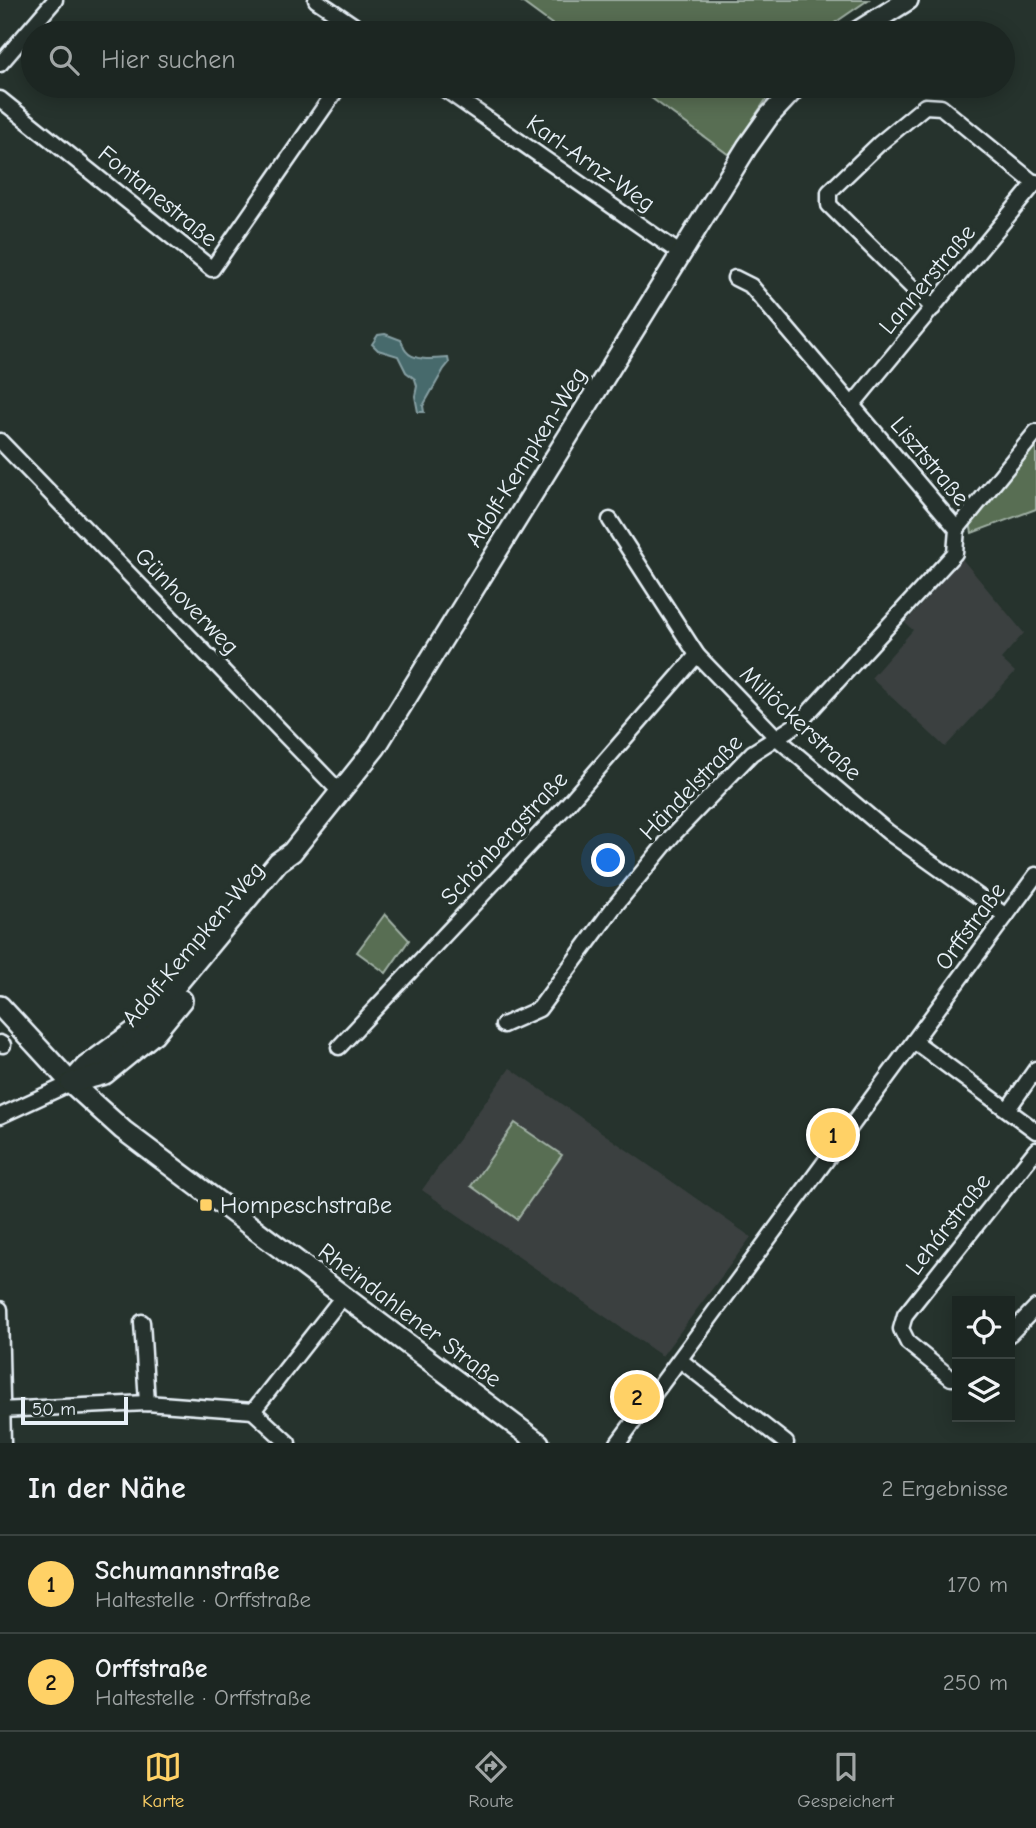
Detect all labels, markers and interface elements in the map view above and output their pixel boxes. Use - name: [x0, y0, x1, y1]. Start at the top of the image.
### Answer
- search box: [21, 21, 1015, 98]
- icon: search: [45, 41, 83, 79]
- text: Hier suchen: [101, 45, 236, 75]
- street label: Karl-Arnz-Weg: [521, 108, 661, 218]
- street label: Fontanestraße: [93, 139, 223, 253]
- street label: Lannerstraße: [873, 218, 981, 340]
- street label: Adolf-Kempken-Weg: [459, 362, 593, 552]
- street label: Lisztstraße: [885, 411, 975, 511]
- street label: Günhoverweg: [129, 542, 245, 660]
- street label: Millöckerstraße: [734, 660, 868, 786]
- street label: Händelstraße: [634, 728, 748, 846]
- street label: Schönbergstraße: [435, 765, 573, 911]
- your location: [591, 843, 625, 877]
- street label: Adolf-Kempken-Weg: [116, 856, 270, 1032]
- street label: Orffstraße: [929, 877, 1011, 975]
- pin: 1: [810, 1109, 856, 1161]
- street label: Lehárstraße: [900, 1168, 996, 1280]
- place label: Hompeschstraße: [220, 1191, 392, 1219]
- marker: Hompeschstraße: [198, 1197, 214, 1213]
- street label: Rheindahlener Straße: [313, 1237, 507, 1393]
- map controls: [952, 1296, 1015, 1422]
- button: locate: [952, 1296, 1015, 1359]
- button: layers: [952, 1359, 1015, 1422]
- pin: 2: [614, 1371, 660, 1423]
- scale bar: [21, 1394, 128, 1426]
- text: 50 m: [32, 1398, 76, 1420]
- text: In der Nähe: [28, 1471, 186, 1506]
- text: 2 Ergebnisse: [881, 1475, 1008, 1502]
- text: Schumannstraße: [95, 1556, 279, 1586]
- text: 1: [46, 1571, 56, 1598]
- text: 170 m: [947, 1571, 1008, 1598]
- text: Haltestelle · Orffstraße: [95, 1586, 311, 1613]
- text: Orffstraße: [95, 1654, 207, 1684]
- text: 2: [45, 1669, 57, 1696]
- text: 250 m: [943, 1669, 1008, 1696]
- text: Haltestelle · Orffstraße: [95, 1684, 311, 1711]
- tab: Karte: [142, 1748, 184, 1812]
- tab: Route: [468, 1748, 513, 1812]
- tab: Gespeichert: [797, 1748, 894, 1812]

